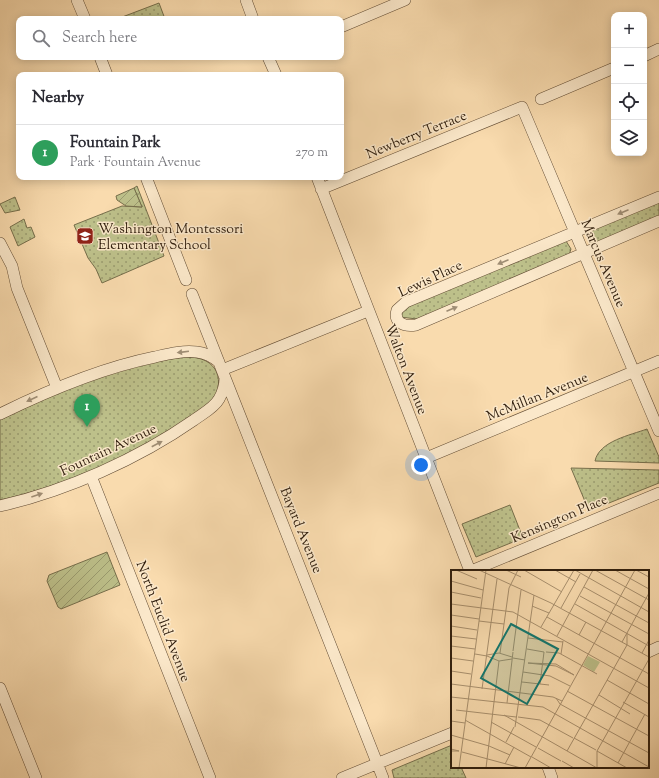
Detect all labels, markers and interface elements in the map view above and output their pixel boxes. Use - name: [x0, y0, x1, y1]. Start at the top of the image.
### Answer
- map controls: [611, 12, 647, 156]
- button: +: [611, 12, 647, 48]
- search box: [16, 16, 344, 60]
- icon: search: [30, 27, 52, 49]
- text: Search here: [62, 28, 137, 49]
- button: −: [611, 48, 647, 84]
- button: locate: [611, 84, 647, 120]
- text: Nearby: [32, 86, 84, 110]
- street label: Newberry Terrace: [363, 107, 470, 165]
- button: layers: [611, 120, 647, 156]
- text: Fountain Park: [70, 133, 161, 154]
- text: 1: [43, 144, 47, 162]
- text: 270 m: [295, 144, 328, 162]
- text: Park · Fountain Avenue: [70, 154, 201, 172]
- one-way arrow: [617, 208, 629, 215]
- street label: Marcus Avenue: [575, 217, 630, 311]
- place label: Washington Montessori Elementary School: [98, 220, 243, 256]
- school or university icon: Washington Montessori Elementary School: [75, 226, 95, 246]
- street label: Lewis Place: [396, 256, 466, 303]
- one-way arrow: [498, 259, 509, 265]
- one-way arrow: [446, 306, 457, 312]
- street label: Walton Avenue: [379, 322, 432, 418]
- one-way arrow: [176, 349, 189, 356]
- street label: McMillan Avenue: [484, 368, 592, 427]
- pin: 1: [74, 394, 100, 427]
- one-way arrow: [27, 396, 38, 402]
- street label: Fountain Avenue: [57, 420, 160, 482]
- one-way arrow: [151, 440, 163, 447]
- your location: [411, 455, 431, 475]
- street label: Bayard Avenue: [274, 485, 327, 577]
- street label: Kensington Place: [508, 490, 611, 549]
- one-way arrow: [32, 492, 44, 498]
- street label: North Euclid Avenue: [130, 558, 194, 685]
- inset map: [451, 570, 649, 768]

